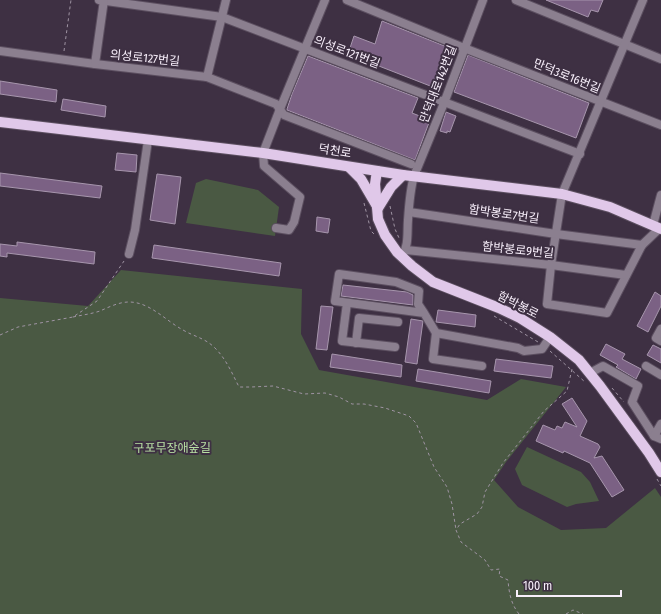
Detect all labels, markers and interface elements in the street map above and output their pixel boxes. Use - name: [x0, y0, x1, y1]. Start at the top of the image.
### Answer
- street label: 의성로121번길: [312, 33, 382, 71]
- street label: 만덕대로142번길: [417, 43, 459, 125]
- street label: 의성로127번길: [109, 47, 181, 69]
- street label: 만덕3로16번길: [531, 56, 603, 96]
- street label: 덕천로: [318, 141, 352, 161]
- street label: 함박봉로7번길: [468, 202, 540, 226]
- street label: 함박봉로9번길: [481, 239, 555, 261]
- street label: 함박봉로: [495, 289, 541, 321]
- park label: 구포무장애숲길: [133, 441, 211, 455]
- scale bar: [517, 572, 621, 598]
- text: 100 m: [523, 579, 552, 593]

